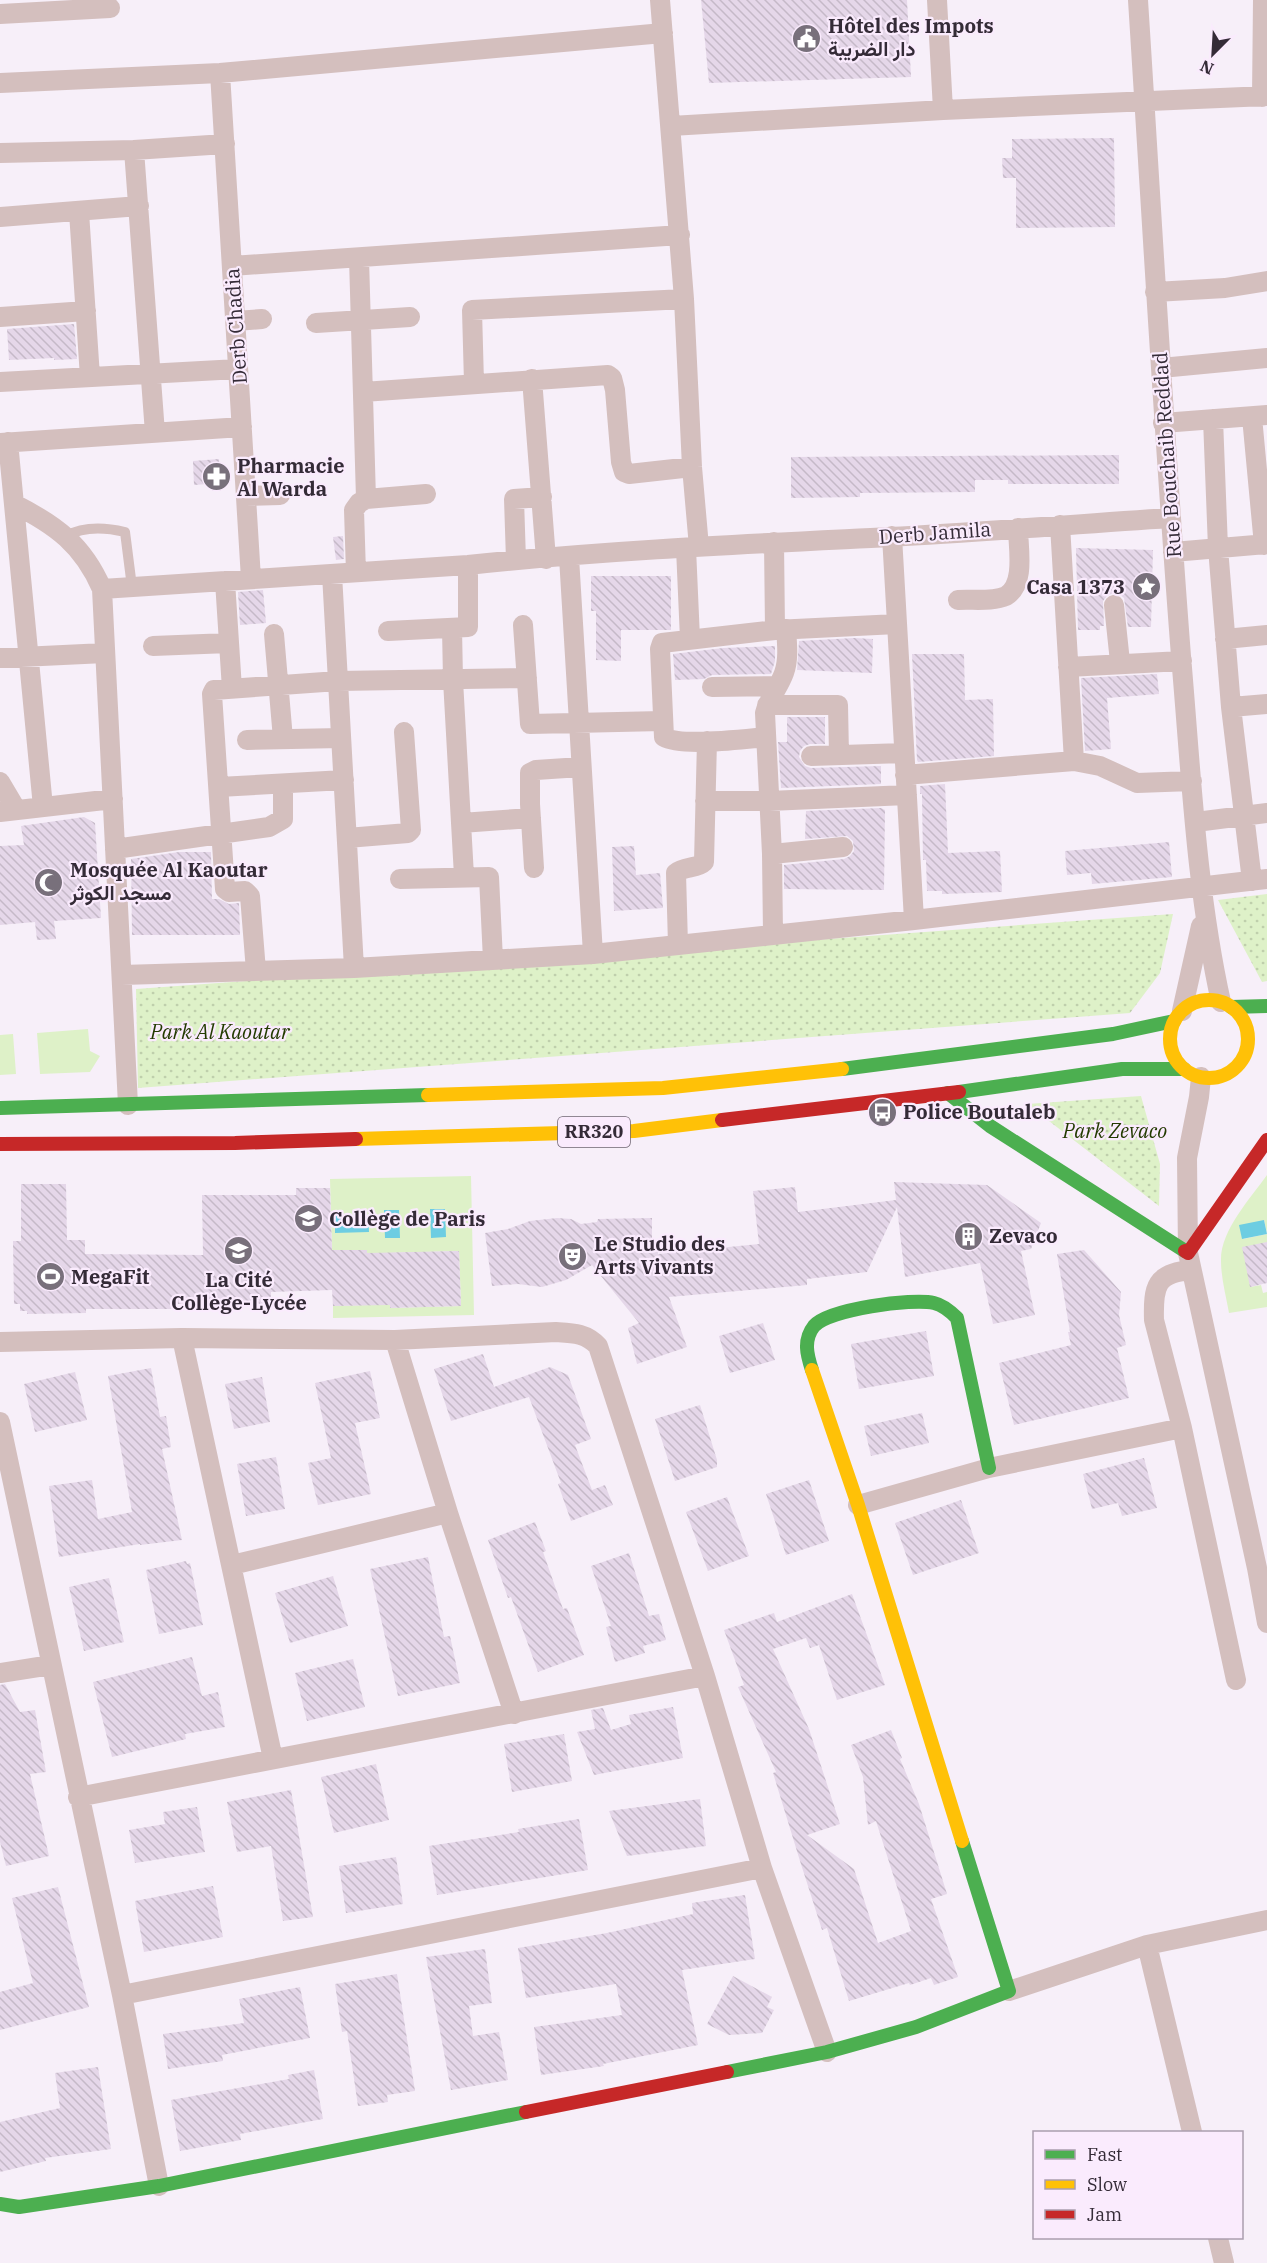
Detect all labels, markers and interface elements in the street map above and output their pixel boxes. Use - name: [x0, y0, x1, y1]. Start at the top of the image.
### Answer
- place label: Hôtel des Impots دار الضريبة: [828, 12, 994, 62]
- public building icon: Hôtel des Impots دار الضريبة: [791, 22, 823, 54]
- north arrow: [1183, 24, 1243, 84]
- text: N: [1197, 56, 1217, 79]
- street label: Derb Chadia: [218, 267, 253, 385]
- street label: Rue Bouchaib Reddad: [1146, 351, 1187, 559]
- place label: Pharmacie Al Warda: [237, 452, 344, 502]
- pharmacy icon: Pharmacie Al Warda: [200, 461, 232, 493]
- street label: Derb Jamila: [878, 515, 992, 550]
- place icon: Casa 1373: [1130, 571, 1162, 603]
- place label: Casa 1373: [1026, 573, 1125, 600]
- place label: Mosquée Al Kaoutar مسجد الكوثر: [69, 856, 268, 906]
- mosque icon: Mosquée Al Kaoutar مسجد الكوثر: [33, 866, 65, 898]
- park label: Park Al Kaoutar: [149, 1018, 291, 1045]
- bus stop icon: Police Boutaleb: [866, 1096, 898, 1128]
- place label: Police Boutaleb: [903, 1098, 1055, 1125]
- road number: RR320: [558, 1117, 630, 1147]
- park label: Park Zevaco: [1062, 1117, 1167, 1144]
- school or university icon: Collège de Paris: [292, 1203, 324, 1235]
- place label: Collège de Paris: [329, 1205, 485, 1232]
- building icon: Zevaco: [952, 1220, 984, 1252]
- place label: Zevaco: [989, 1222, 1058, 1249]
- place label: Le Studio des Arts Vivants: [594, 1230, 725, 1280]
- school or university icon: La Cité Collège-Lycée: [223, 1234, 255, 1266]
- theatre icon: Le Studio des Arts Vivants: [557, 1240, 589, 1272]
- sports icon: MegaFit: [34, 1261, 66, 1293]
- place label: MegaFit: [71, 1263, 150, 1290]
- place label: La Cité Collège-Lycée: [171, 1266, 307, 1316]
- legend: [1033, 2131, 1243, 2239]
- text: Fast: [1087, 2143, 1122, 2166]
- text: Slow: [1087, 2173, 1127, 2196]
- text: Jam: [1087, 2203, 1122, 2226]

